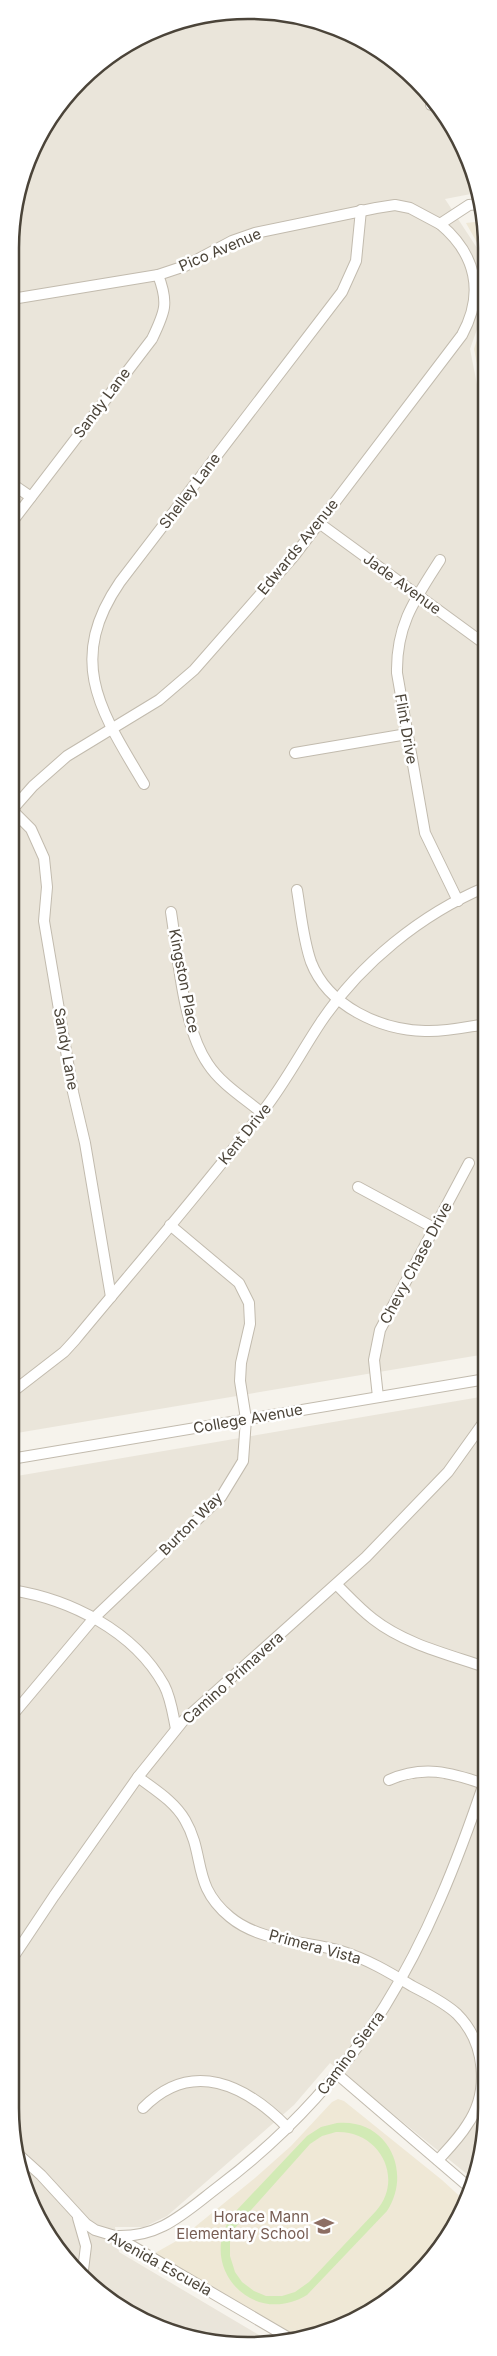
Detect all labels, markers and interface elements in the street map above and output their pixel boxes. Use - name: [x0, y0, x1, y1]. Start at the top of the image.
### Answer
- street label: Pico Avenue: [176, 224, 264, 275]
- street label: Sandy Lane: [69, 364, 134, 442]
- street label: Shelley Lane: [155, 449, 224, 532]
- street label: Edwards Avenue: [253, 495, 342, 599]
- street label: Jade Avenue: [360, 549, 445, 618]
- street label: Flint Drive: [391, 692, 422, 766]
- street label: Kingston Place: [165, 927, 204, 1035]
- street label: Sandy Lane: [50, 1006, 83, 1092]
- street label: Kent Drive: [214, 1099, 275, 1168]
- street label: Chevy Chase Drive: [375, 1198, 456, 1327]
- street label: College Avenue: [192, 1400, 304, 1437]
- street label: Burton Way: [155, 1488, 227, 1559]
- street label: Camino Primavera: [178, 1627, 287, 1728]
- street label: Primera Vista: [267, 1925, 363, 1968]
- street label: Camino Sierra: [313, 2007, 388, 2098]
- place label: Horace Mann Elementary School: [176, 2207, 309, 2243]
- school or university icon: Horace Mann Elementary School: [313, 2215, 335, 2237]
- street label: Avenida Escuela: [105, 2227, 215, 2300]

